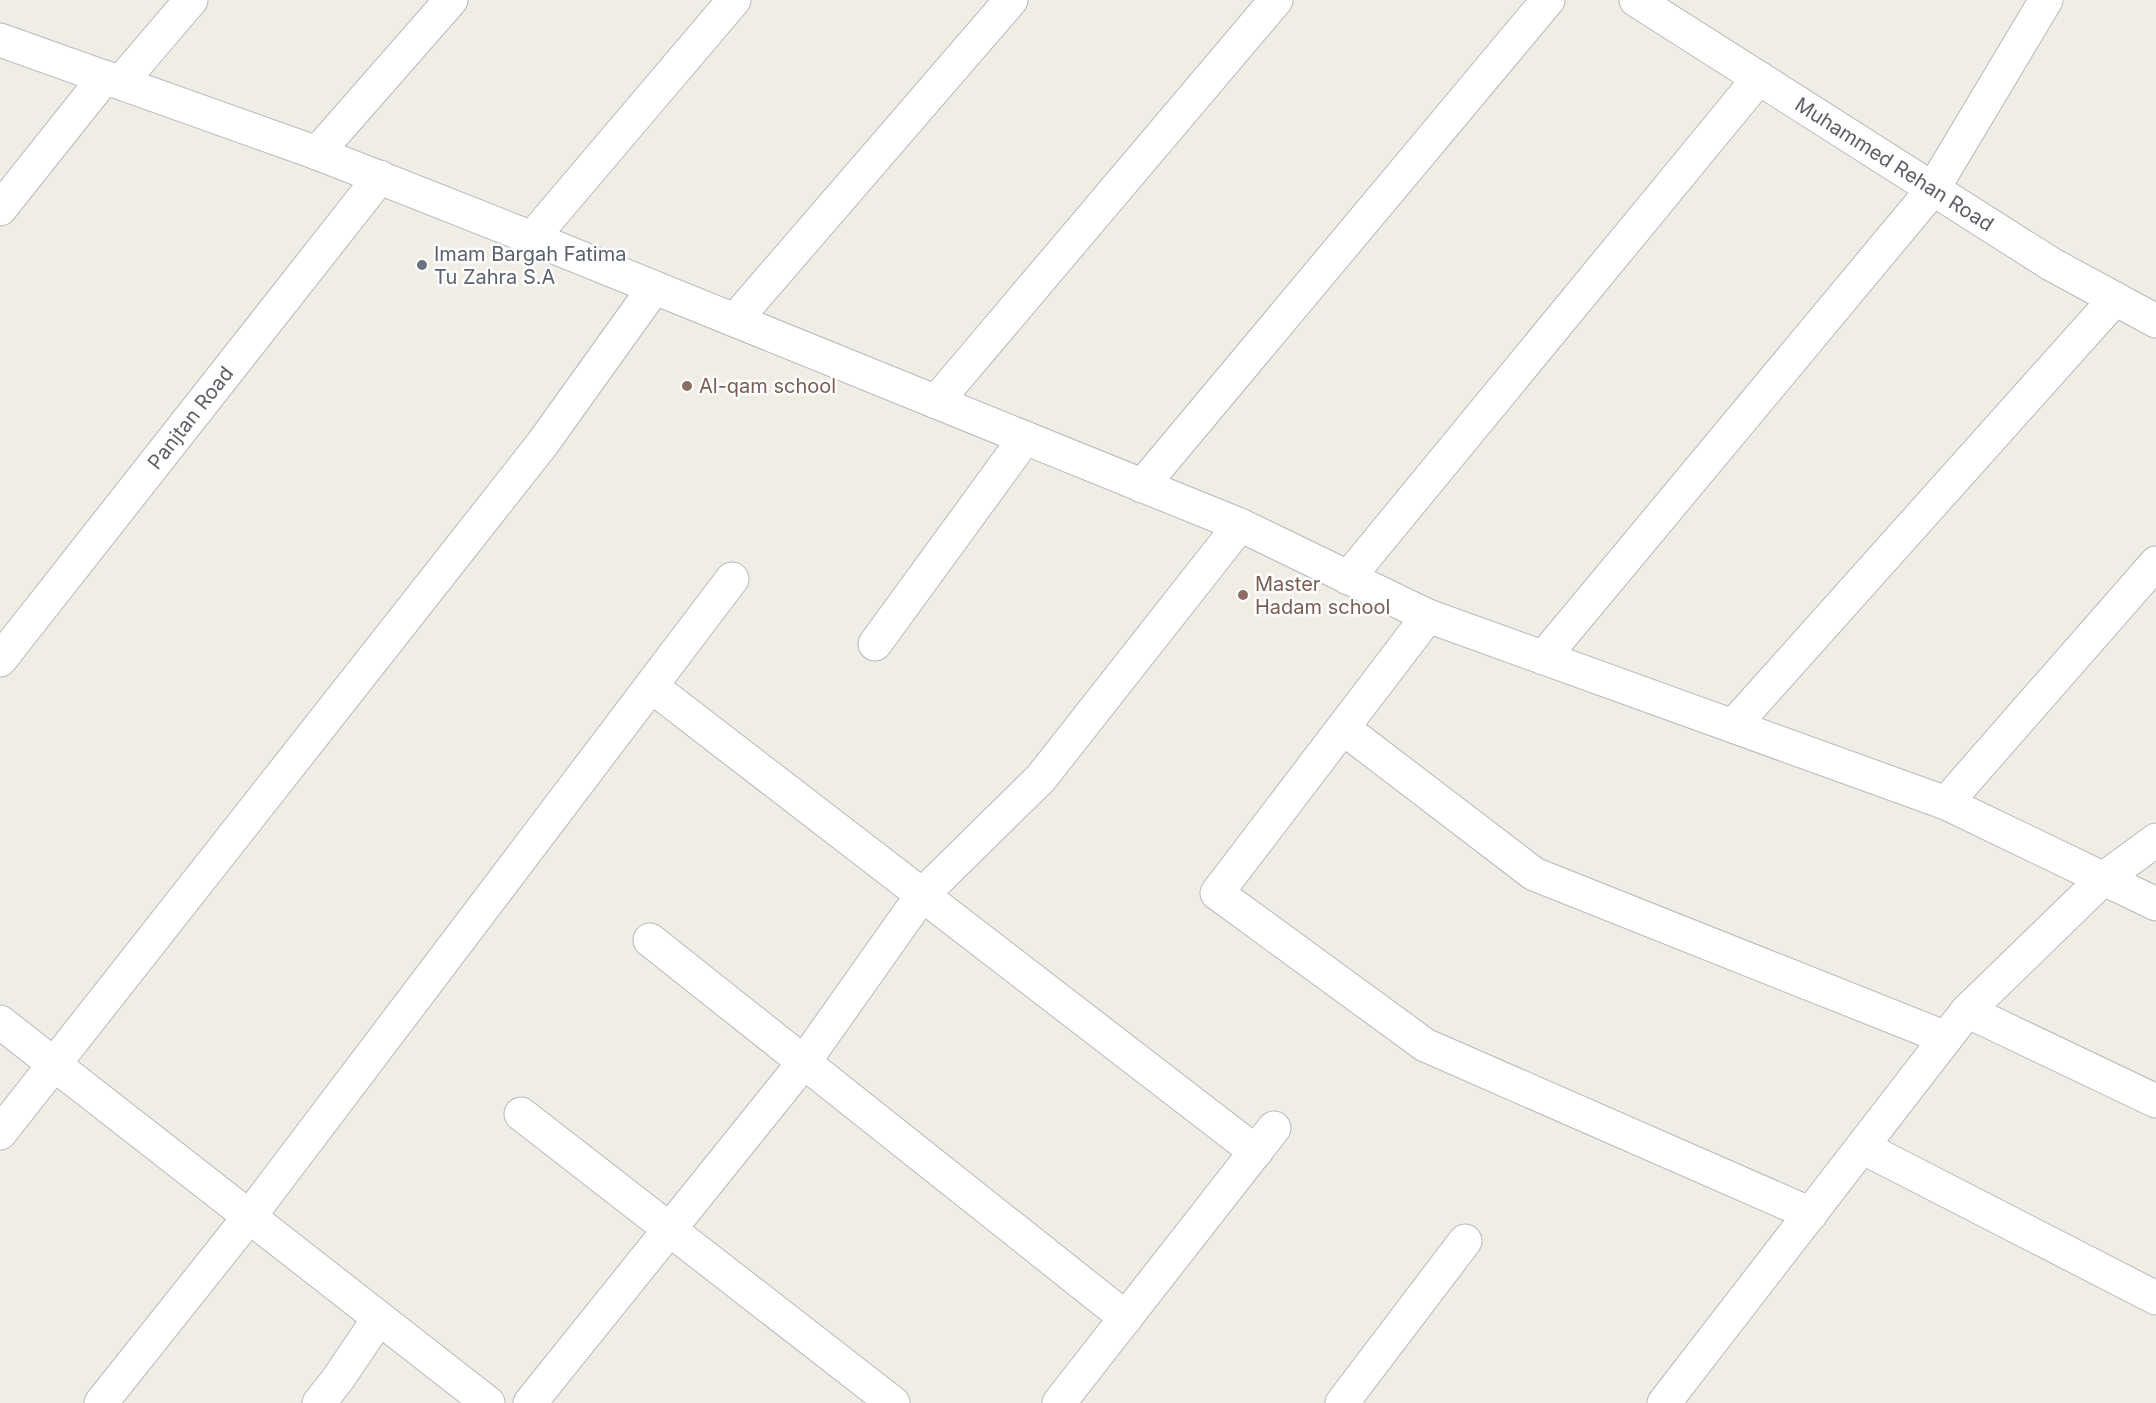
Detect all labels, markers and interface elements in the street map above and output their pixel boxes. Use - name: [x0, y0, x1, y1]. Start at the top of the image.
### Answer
- street label: Muhammed Rehan Road: [1790, 92, 1998, 236]
- place label: Imam Bargah Fatima Tu Zahra S.A: [434, 242, 626, 289]
- marker: Imam Bargah Fatima Tu Zahra S.A: [415, 258, 429, 272]
- street label: Panjtan Road: [143, 362, 238, 474]
- place label: Al-qam school: [699, 374, 836, 398]
- marker: Al-qam school: [680, 379, 694, 393]
- place label: Master Hadam school: [1255, 572, 1390, 619]
- marker: Master Hadam school: [1236, 588, 1250, 602]

